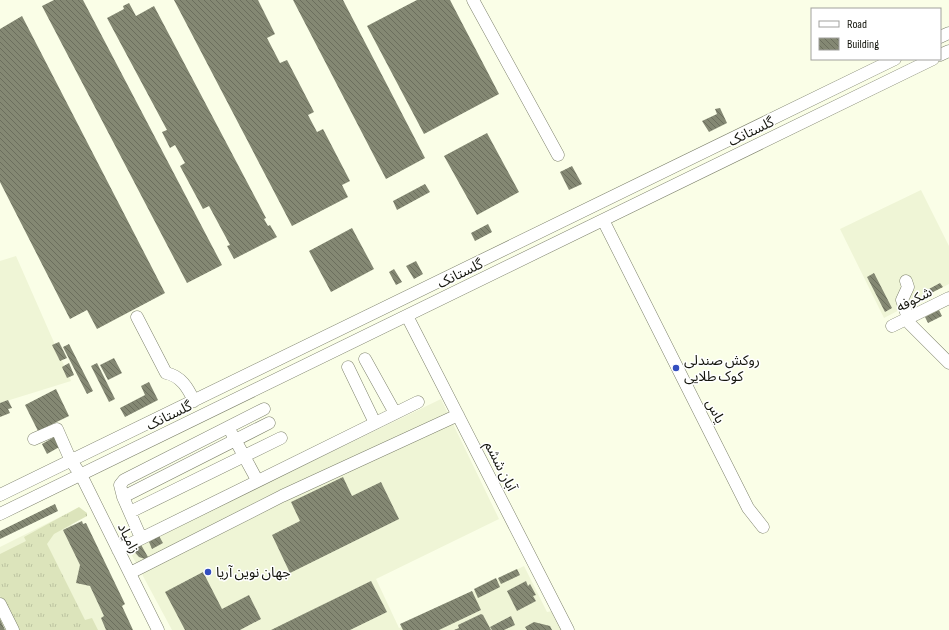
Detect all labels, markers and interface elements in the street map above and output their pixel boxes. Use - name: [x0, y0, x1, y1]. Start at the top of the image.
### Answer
- legend: [811, 8, 941, 60]
- text: Road: [847, 17, 867, 32]
- text: Building: [847, 37, 879, 52]
- street label: گلستانک: [726, 113, 777, 150]
- street label: گلستانک: [435, 255, 486, 292]
- street label: شکوفه: [894, 283, 935, 316]
- place label: روکش صندلی کوک طلایی: [684, 352, 760, 385]
- marker: روکش صندلی کوک طلایی: [671, 363, 681, 373]
- street label: یاس: [702, 396, 729, 426]
- street label: گلستانک: [144, 397, 195, 434]
- street label: آبان ششم: [479, 438, 521, 496]
- street label: زامیاد: [114, 520, 143, 556]
- place label: جهان نوین آریا: [216, 564, 291, 581]
- marker: جهان نوین آریا: [203, 567, 213, 577]

